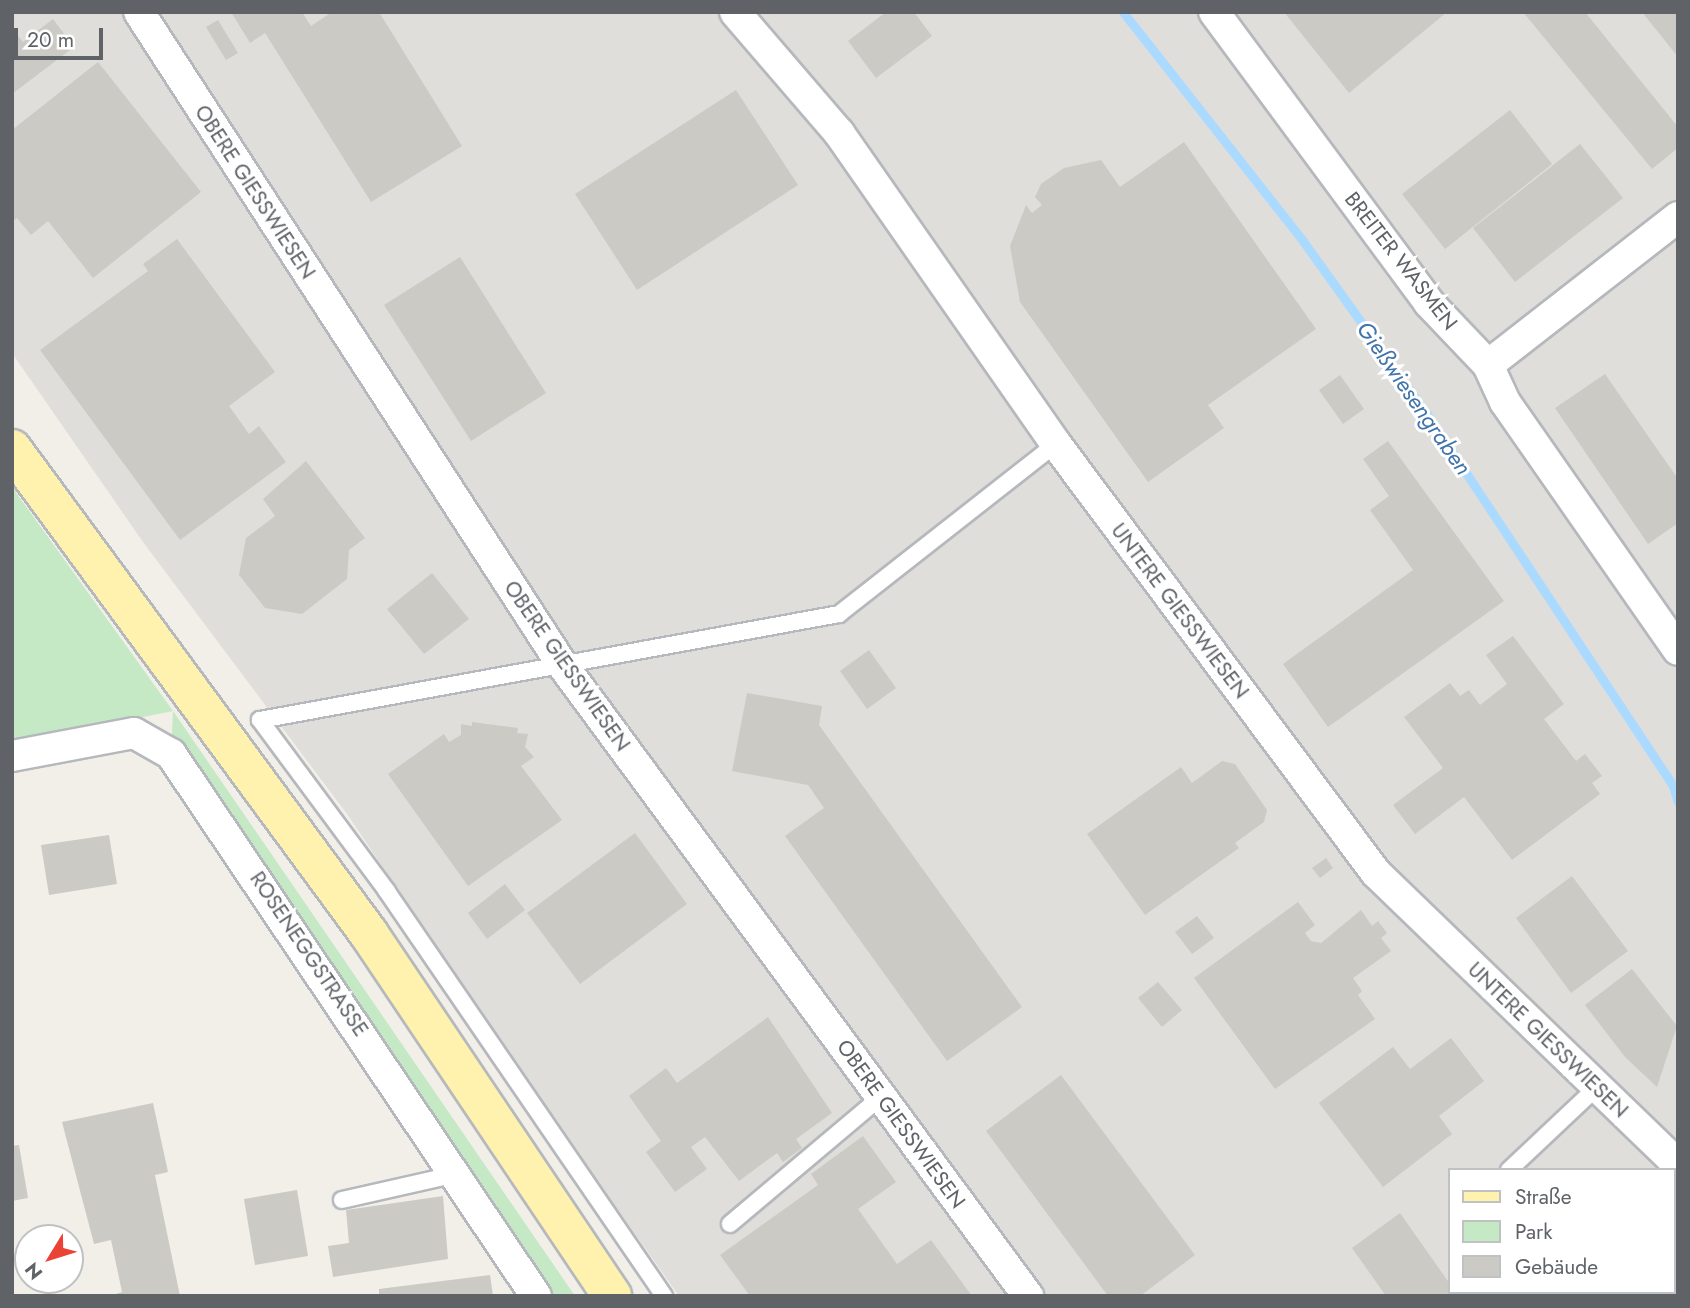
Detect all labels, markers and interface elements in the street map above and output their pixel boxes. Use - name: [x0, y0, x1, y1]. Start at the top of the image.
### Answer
- scale bar: [18, 14, 107, 58]
- text: 20 m: [27, 25, 74, 55]
- street label: OBERE GIESSWIESEN: [189, 100, 321, 284]
- street label: BREITER WASMEN: [1339, 187, 1463, 335]
- water label: Gießwiesengraben: [1351, 316, 1477, 480]
- street label: UNTERE GIESSWIESEN: [1106, 518, 1254, 704]
- street label: OBERE GIESSWIESEN: [499, 576, 635, 756]
- street label: ROSENEGGSTRASSE: [245, 867, 373, 1041]
- street label: UNTERE GIESSWIESEN: [1463, 957, 1633, 1123]
- street label: OBERE GIESSWIESEN: [831, 1035, 971, 1213]
- legend: [1448, 1168, 1676, 1294]
- text: Straße: [1515, 1182, 1572, 1212]
- text: Park: [1515, 1217, 1552, 1247]
- north arrow: [14, 1224, 84, 1294]
- text: Gebäude: [1515, 1252, 1598, 1282]
- text: N: [18, 1257, 49, 1285]

